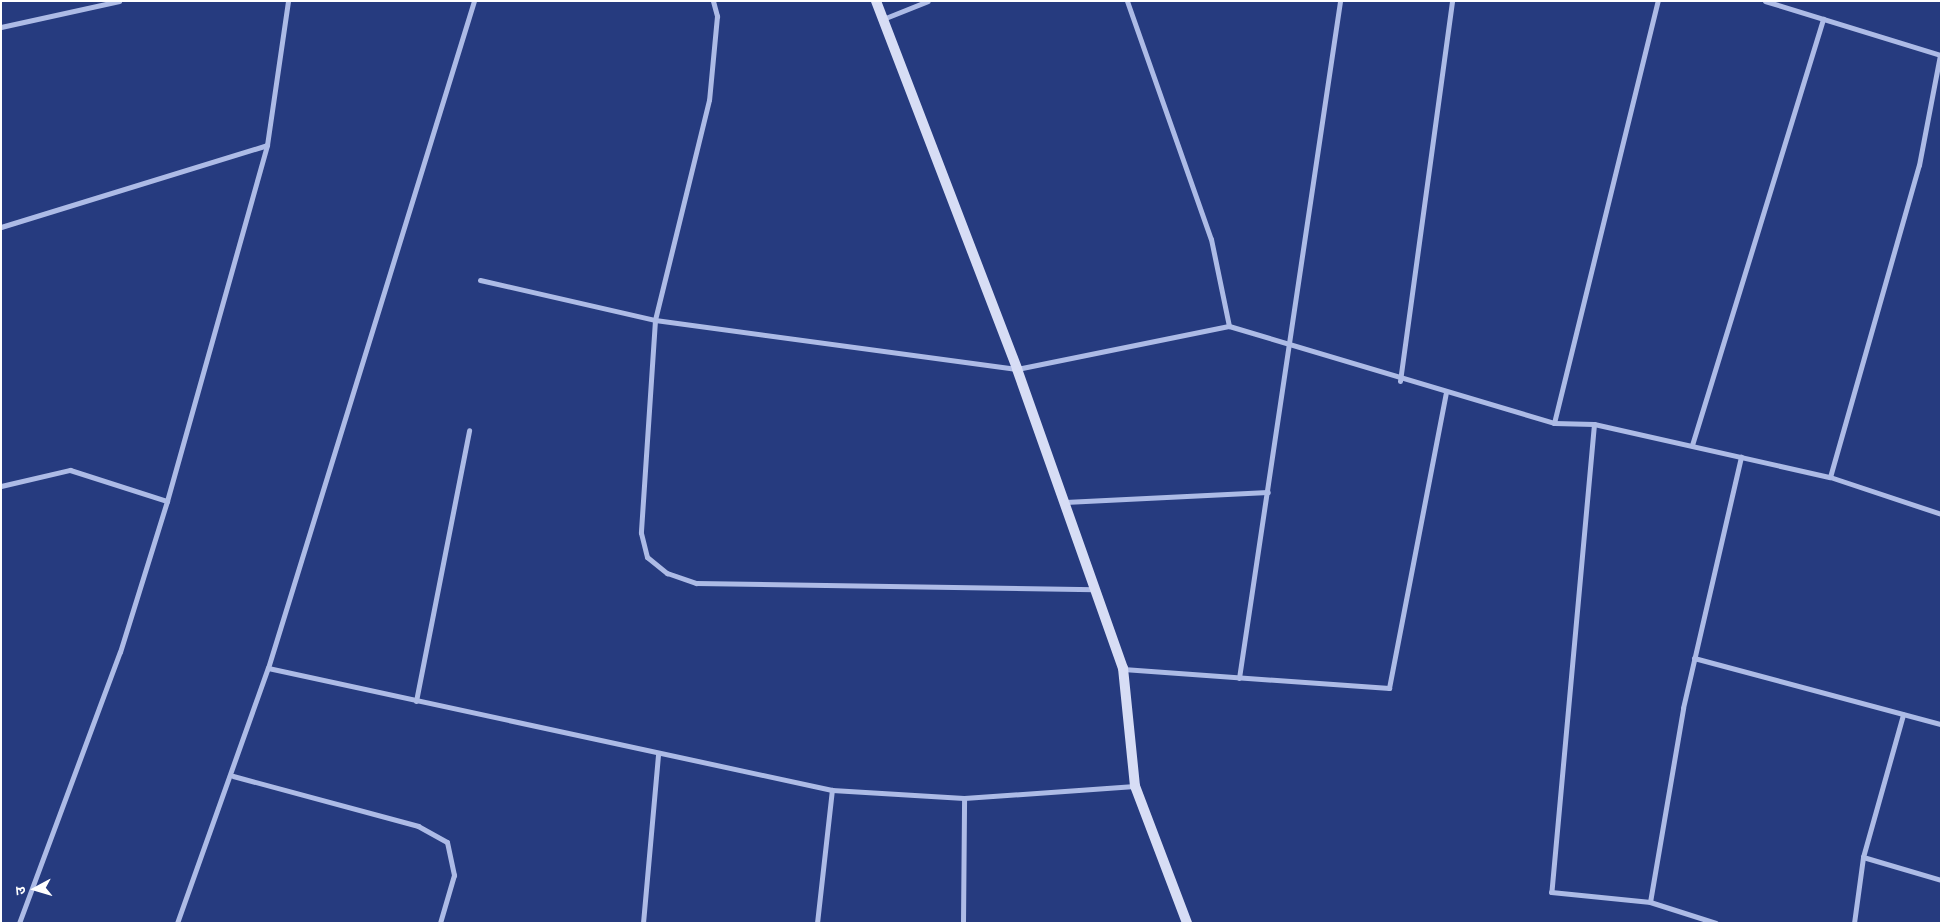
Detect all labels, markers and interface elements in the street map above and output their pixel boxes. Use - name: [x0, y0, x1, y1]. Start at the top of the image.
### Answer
- north arrow: [10, 864, 60, 914]
- text: उ: [12, 886, 28, 895]

